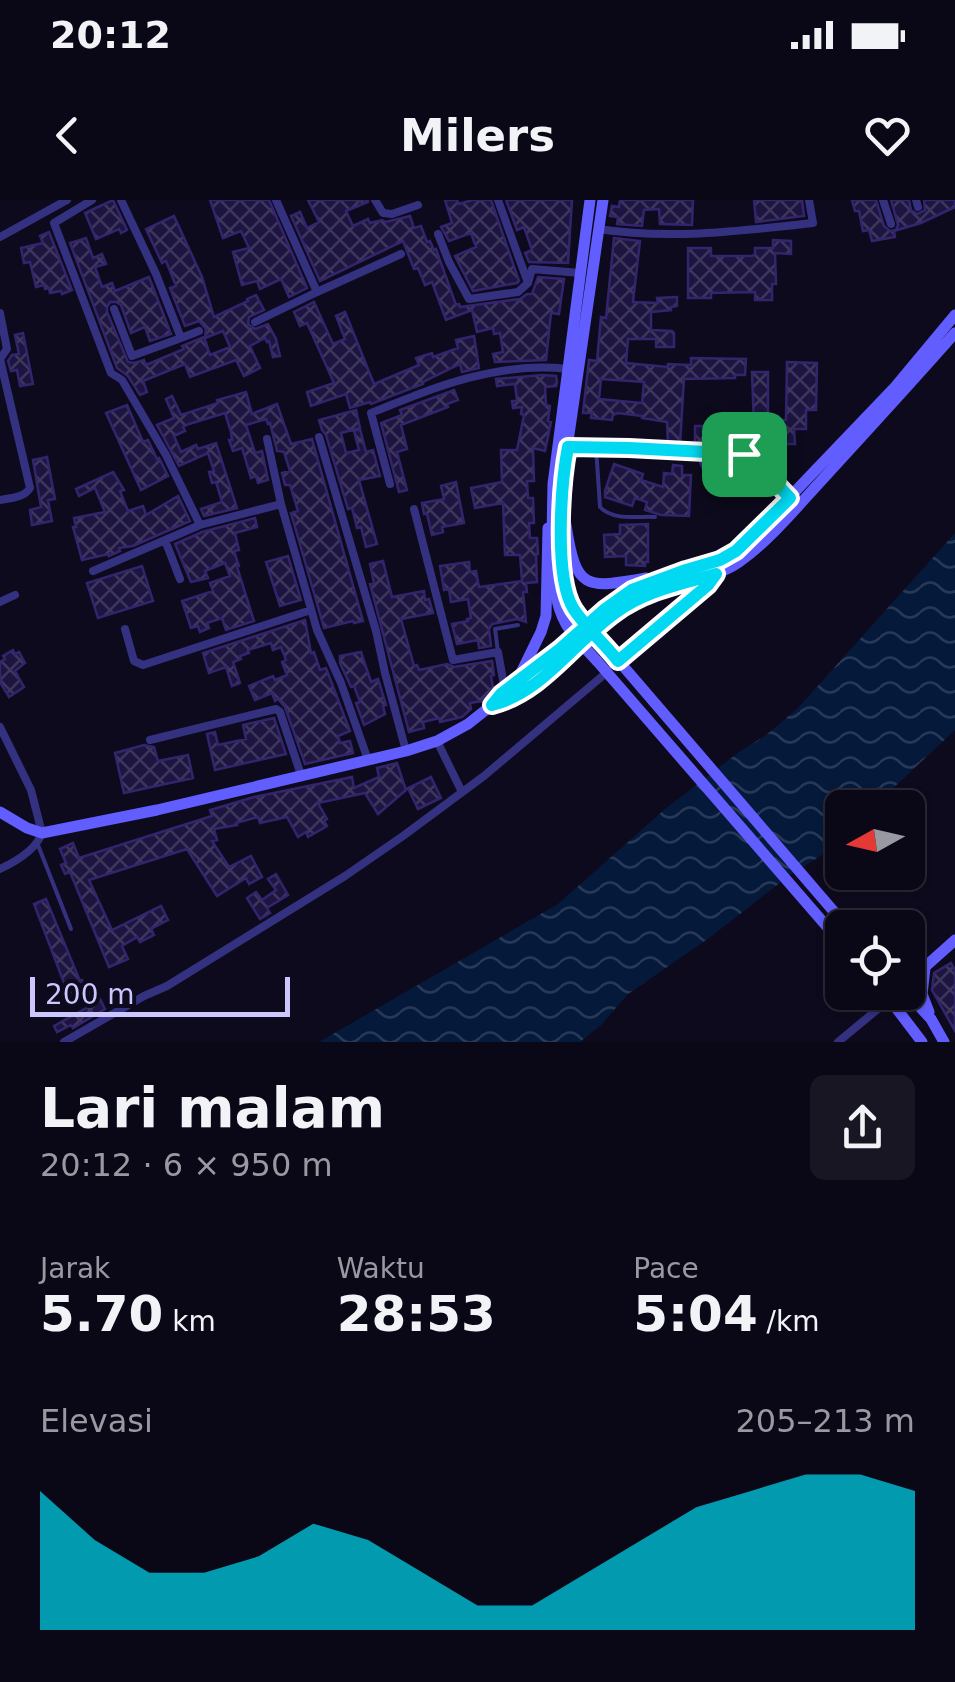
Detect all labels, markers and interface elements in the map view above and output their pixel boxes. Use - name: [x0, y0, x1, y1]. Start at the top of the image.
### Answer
- text: 20:12: [50, 13, 171, 57]
- icon: back: [40, 108, 95, 163]
- icon: heart: [860, 108, 915, 163]
- text: Milers: [400, 109, 555, 162]
- pin: [702, 412, 787, 497]
- icon: arrive: [717, 427, 772, 482]
- north arrow: [825, 790, 925, 890]
- map controls: [825, 790, 925, 1010]
- button: locate: [825, 910, 925, 1010]
- scale bar: [30, 972, 290, 1016]
- text: 200 m: [45, 978, 135, 1011]
- button: share: [810, 1075, 915, 1180]
- text: Lari malam: [40, 1076, 385, 1140]
- text: 20:12 · 6 × 950 m: [40, 1146, 333, 1184]
- text: Jarak: [40, 1252, 110, 1285]
- text: Waktu: [337, 1252, 425, 1285]
- text: Pace: [633, 1252, 699, 1285]
- text: 5.70: [40, 1285, 163, 1343]
- text: 28:53: [337, 1285, 496, 1343]
- text: 5:04: [633, 1285, 758, 1343]
- text: km: [163, 1305, 216, 1338]
- text: /km: [758, 1305, 820, 1338]
- text: Elevasi: [40, 1402, 153, 1440]
- text: 205–213 m: [736, 1402, 915, 1440]

